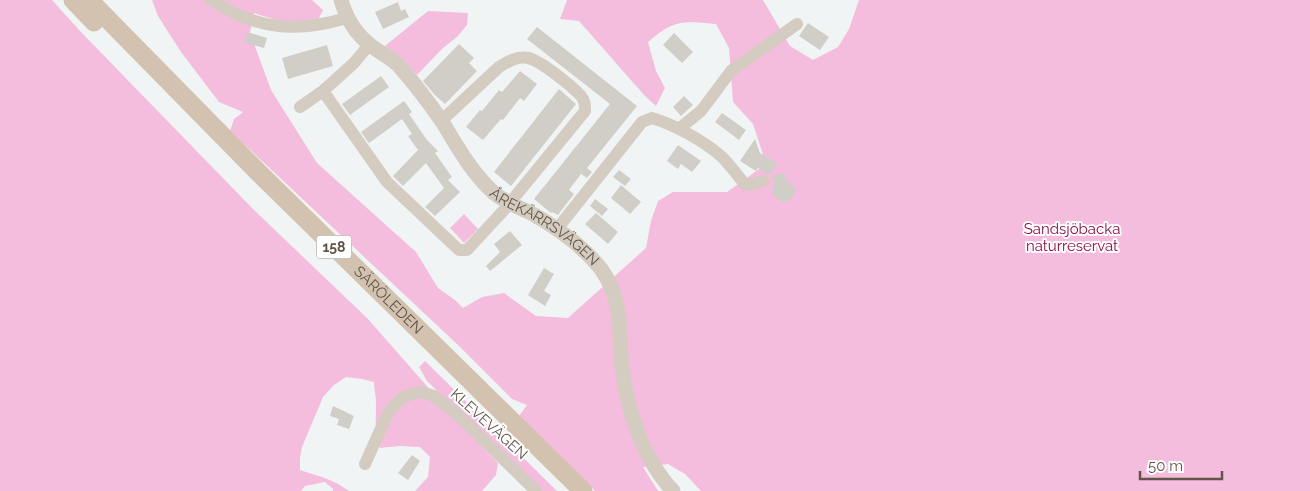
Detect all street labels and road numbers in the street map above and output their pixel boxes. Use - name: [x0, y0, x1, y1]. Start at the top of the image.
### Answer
- street label: ÅREKÄRRSVÄGEN: [486, 184, 603, 269]
- road number: 158: [316, 236, 352, 258]
- street label: SÄRÖLEDEN: [350, 262, 427, 338]
- street label: KLEVEVÄGEN: [447, 384, 532, 463]

